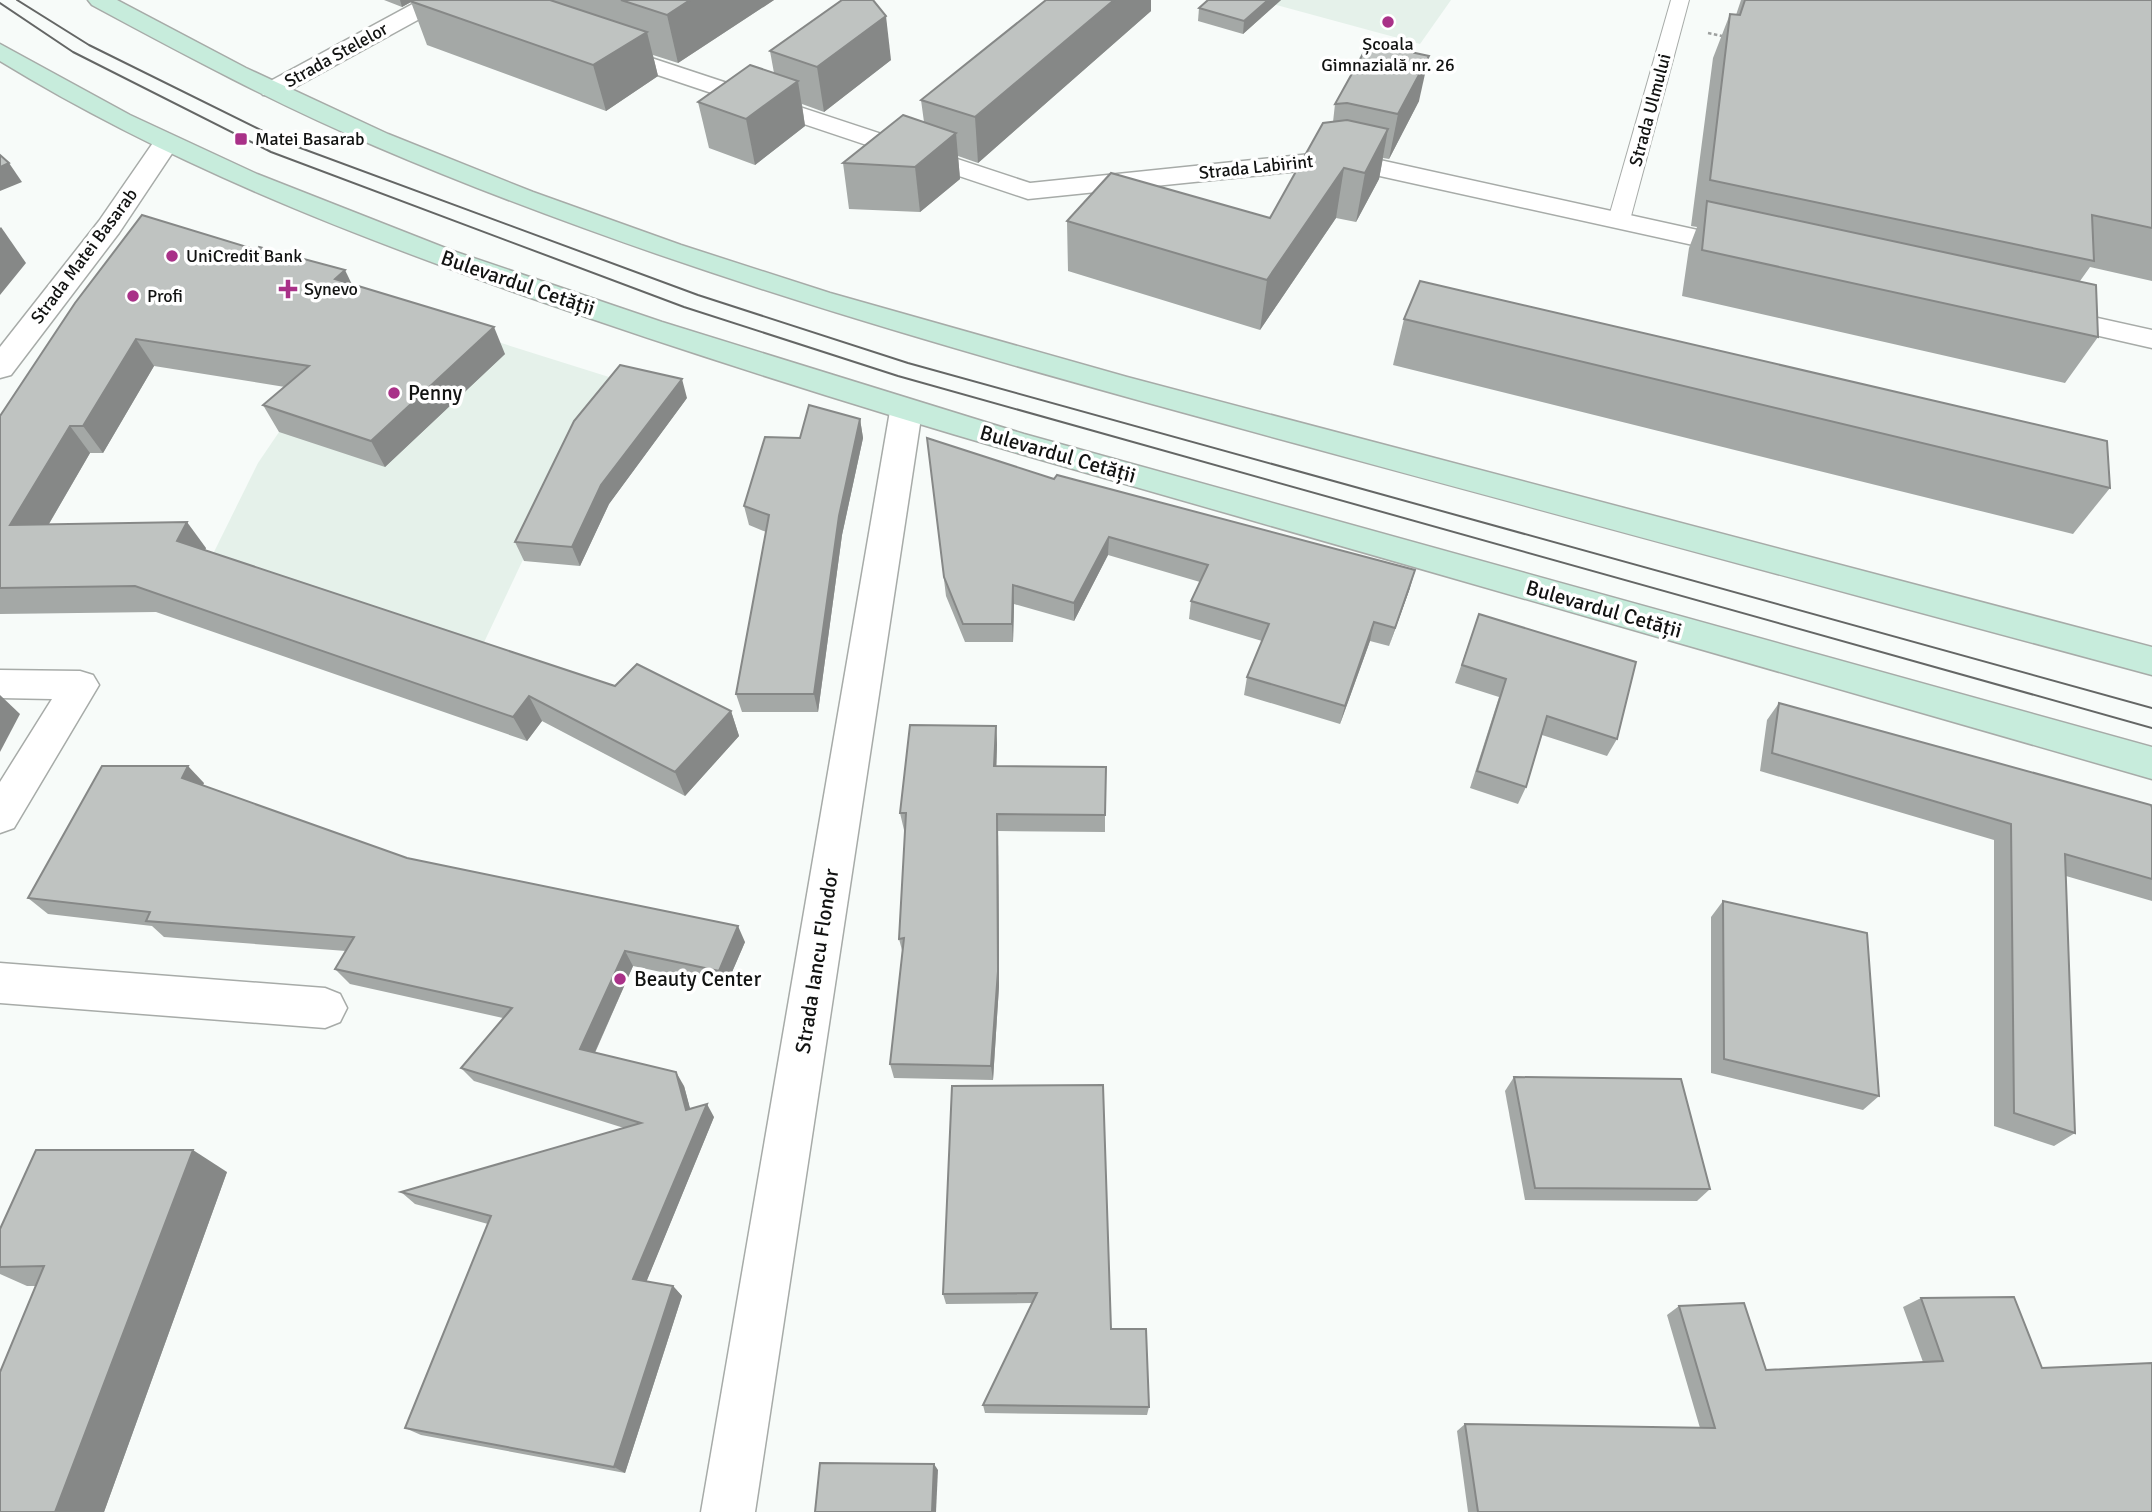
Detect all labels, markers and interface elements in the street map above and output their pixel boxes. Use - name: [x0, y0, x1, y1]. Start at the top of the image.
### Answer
- marker: Școala Gimnazială nr. 26: [1380, 14, 1396, 30]
- street label: Strada Stelelor: [280, 17, 392, 92]
- place label: Școala Gimnazială nr. 26: [1321, 33, 1455, 76]
- street label: Strada Ulmului: [1624, 51, 1676, 169]
- place label: Matei Basarab: [255, 128, 365, 150]
- marker: Matei Basarab: [233, 131, 249, 147]
- street label: Strada Labirint: [1198, 150, 1314, 184]
- street label: Strada Matei Basarab: [26, 184, 142, 328]
- street label: Bulevardul Cetății: [438, 244, 598, 322]
- place label: UniCredit Bank: [186, 245, 302, 267]
- marker: UniCredit Bank: [164, 248, 180, 264]
- place label: Synevo: [304, 278, 358, 300]
- marker: Synevo: [278, 279, 298, 299]
- place label: Profi: [147, 285, 183, 307]
- marker: Profi: [125, 288, 141, 304]
- place label: Penny: [408, 380, 462, 406]
- marker: Penny: [386, 385, 402, 401]
- street label: Bulevardul Cetății: [977, 419, 1139, 489]
- street label: Bulevardul Cetății: [1523, 574, 1685, 644]
- street label: Strada Iancu Flondor: [790, 866, 844, 1055]
- place label: Beauty Center: [634, 966, 761, 992]
- marker: Beauty Center: [612, 971, 628, 987]

